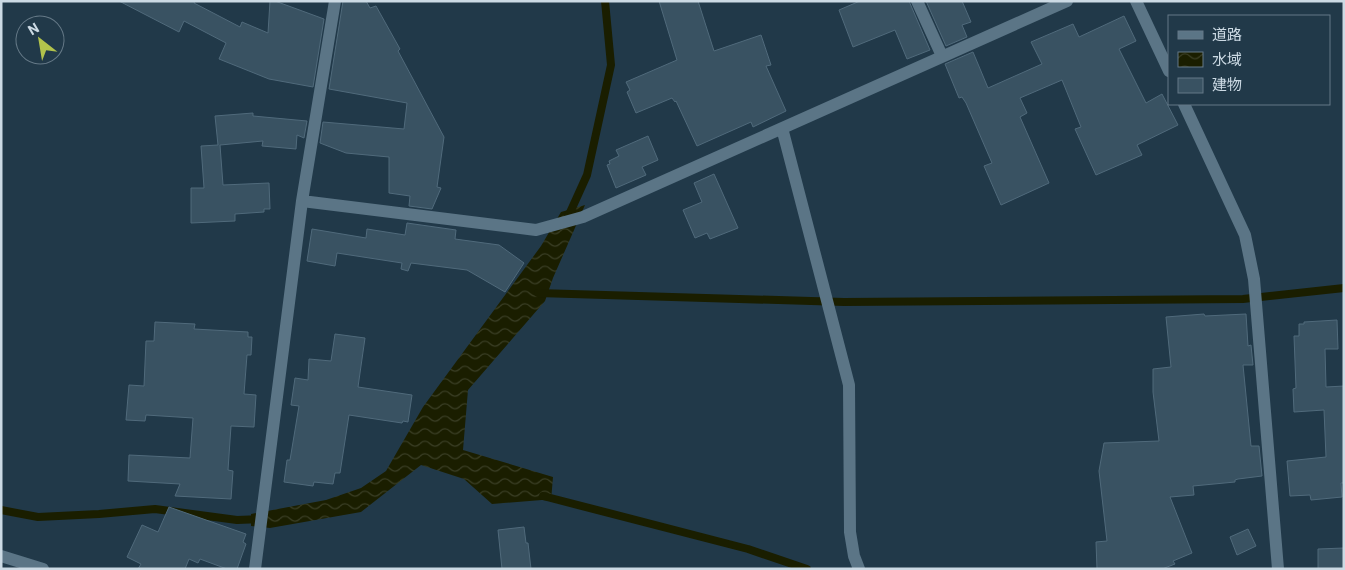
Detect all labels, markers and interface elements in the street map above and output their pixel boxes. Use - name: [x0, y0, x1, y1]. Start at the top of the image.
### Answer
- north arrow: [15, 15, 65, 65]
- legend: [1168, 15, 1330, 105]
- text: N: [25, 19, 42, 38]
- text: 道路: [1212, 26, 1242, 44]
- text: 水域: [1212, 51, 1242, 69]
- text: 建物: [1212, 76, 1242, 94]

